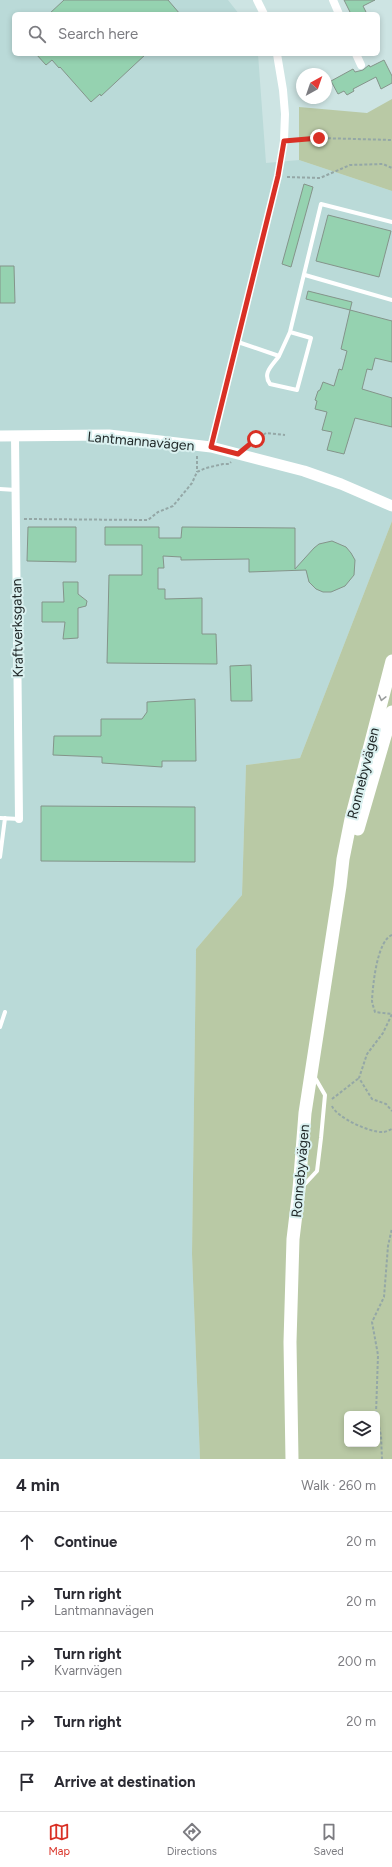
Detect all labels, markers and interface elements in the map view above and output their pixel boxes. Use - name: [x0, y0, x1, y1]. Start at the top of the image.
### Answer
- search box: [12, 12, 380, 56]
- icon: search: [26, 23, 48, 45]
- text: Search here: [58, 25, 138, 43]
- north arrow: [296, 68, 332, 104]
- route end: [310, 129, 328, 147]
- street label: Lantmannavägen: [87, 428, 195, 455]
- route start: [247, 430, 265, 448]
- street label: Kraftverksgatan: [8, 578, 27, 678]
- one-way arrow: [378, 694, 387, 701]
- street label: Ronnebyvägen: [344, 725, 383, 821]
- street label: Ronnebyvägen: [288, 1123, 313, 1218]
- map controls: [344, 1411, 380, 1447]
- button: layers: [344, 1411, 380, 1447]
- text: 4 min: [16, 1475, 60, 1495]
- text: Walk · 260 m: [301, 1478, 376, 1493]
- icon: ahead: [16, 1531, 38, 1553]
- text: Continue: [54, 1533, 117, 1551]
- text: 20 m: [346, 1534, 376, 1549]
- text: Turn right: [54, 1585, 122, 1603]
- icon: right: [16, 1591, 38, 1613]
- text: 20 m: [346, 1594, 376, 1609]
- text: Lantmannavägen: [54, 1603, 154, 1618]
- text: Turn right: [54, 1645, 122, 1663]
- icon: right: [16, 1651, 38, 1673]
- text: 200 m: [338, 1654, 376, 1669]
- text: Kvarnvägen: [54, 1663, 122, 1678]
- icon: right: [16, 1711, 38, 1733]
- text: Turn right: [54, 1713, 122, 1731]
- text: 20 m: [346, 1714, 376, 1729]
- icon: arrive: [16, 1771, 38, 1793]
- text: Arrive at destination: [54, 1773, 195, 1791]
- tab: Map: [48, 1821, 70, 1858]
- tab: Directions: [167, 1821, 217, 1858]
- tab: Saved: [313, 1821, 344, 1858]

